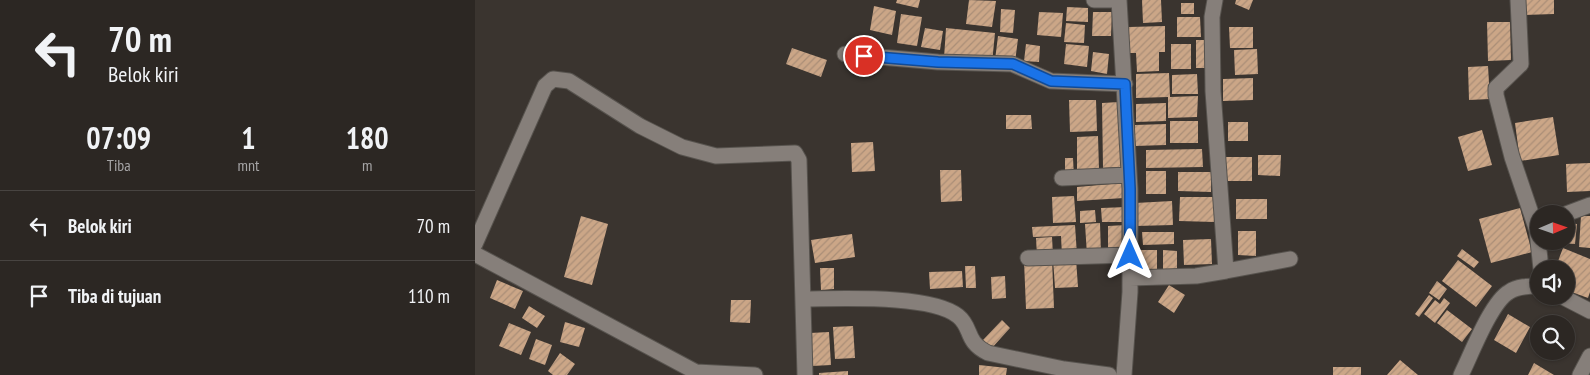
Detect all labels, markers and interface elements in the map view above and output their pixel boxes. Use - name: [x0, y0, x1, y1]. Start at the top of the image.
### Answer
- text: 70 m: [108, 16, 172, 62]
- icon: left: [25, 20, 90, 85]
- pin: [843, 35, 885, 77]
- icon: arrive: [850, 42, 878, 70]
- text: Belok kiri: [108, 60, 179, 88]
- text: 07:09: [86, 118, 151, 157]
- text: 1: [241, 118, 256, 157]
- text: 180: [346, 118, 389, 157]
- text: Tiba: [107, 155, 131, 175]
- text: mnt: [237, 155, 259, 175]
- text: m: [362, 155, 372, 175]
- north arrow: [1530, 205, 1575, 250]
- map controls: [1530, 205, 1575, 360]
- icon: left: [25, 212, 53, 240]
- text: Belok kiri: [68, 214, 132, 238]
- text: 70 m: [417, 214, 450, 238]
- position arrow: [1103, 228, 1155, 280]
- button: sound: [1530, 260, 1575, 305]
- icon: arrive: [25, 282, 53, 310]
- text: Tiba di tujuan: [68, 284, 161, 308]
- text: 110 m: [408, 284, 450, 308]
- button: search: [1530, 315, 1575, 360]

